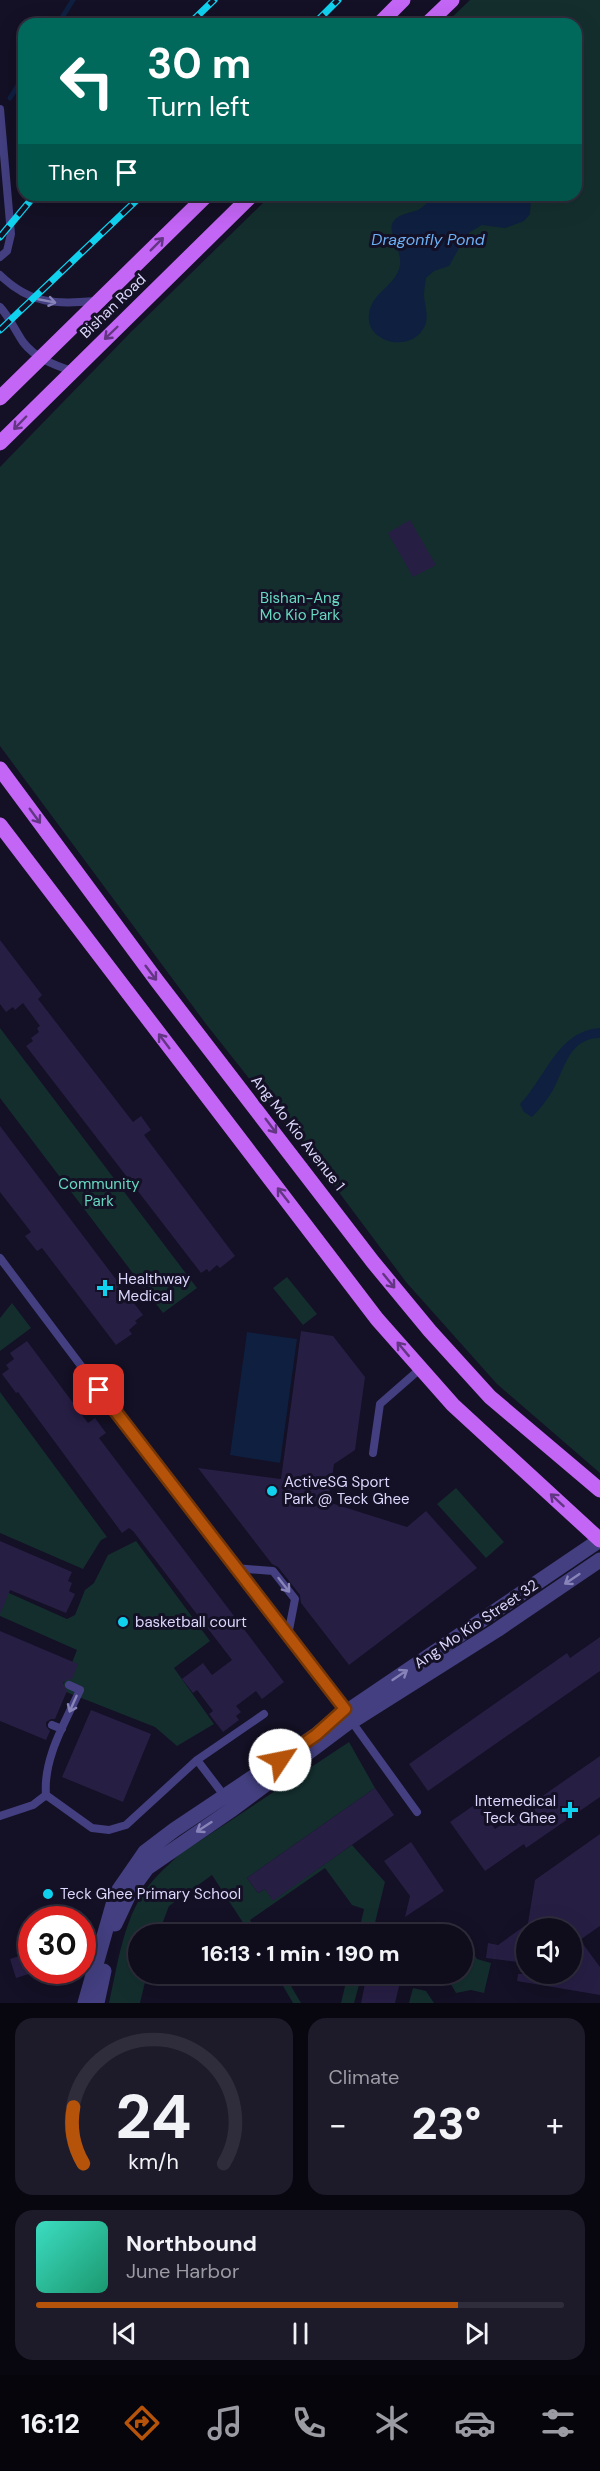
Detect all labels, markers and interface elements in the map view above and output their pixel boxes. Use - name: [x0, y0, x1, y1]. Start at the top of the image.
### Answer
- text: 30 m: [147, 36, 251, 91]
- icon: left: [48, 42, 126, 120]
- text: Turn left: [147, 89, 250, 124]
- icon: arrive: [110, 156, 143, 189]
- text: Then: [48, 158, 98, 187]
- water label: Dragonfly Pond: [371, 229, 486, 250]
- one-way arrow: [150, 237, 165, 252]
- street label: Bishan Road: [76, 269, 150, 343]
- one-way arrow: [36, 296, 56, 307]
- one-way arrow: [104, 326, 119, 340]
- one-way arrow: [13, 415, 28, 430]
- park label: Bishan-Ang Mo Kio Park: [260, 588, 341, 625]
- one-way arrow: [28, 808, 41, 824]
- one-way arrow: [145, 964, 157, 980]
- one-way arrow: [157, 1034, 170, 1050]
- street label: Ang Mo Kio Avenue 1: [247, 1071, 349, 1195]
- one-way arrow: [265, 1118, 277, 1134]
- park label: Community Park: [58, 1174, 140, 1211]
- one-way arrow: [277, 1188, 290, 1204]
- place label: Healthway Medical: [118, 1269, 191, 1306]
- one-way arrow: [383, 1273, 396, 1289]
- marker: Healthway Medical: [96, 1279, 114, 1297]
- one-way arrow: [396, 1341, 409, 1357]
- pin: [73, 1364, 124, 1415]
- icon: arrive: [82, 1373, 115, 1406]
- place label: ActiveSG Sport Park @ Teck Ghee: [284, 1472, 409, 1509]
- marker: ActiveSG Sport Park @ Teck Ghee: [265, 1484, 279, 1498]
- one-way arrow: [550, 1493, 565, 1507]
- one-way arrow: [564, 1573, 580, 1585]
- street label: Ang Mo Kio Street 32: [410, 1575, 542, 1673]
- one-way arrow: [277, 1576, 290, 1592]
- place label: basketball court: [135, 1612, 247, 1632]
- marker: basketball court: [116, 1615, 130, 1629]
- one-way arrow: [392, 1669, 408, 1681]
- one-way arrow: [67, 1695, 79, 1713]
- position arrow: [248, 1728, 312, 1792]
- place label: Intemedical Teck Ghee: [475, 1791, 556, 1828]
- marker: Intemedical Teck Ghee: [561, 1801, 579, 1819]
- one-way arrow: [196, 1822, 213, 1834]
- place label: Teck Ghee Primary School: [60, 1884, 241, 1904]
- marker: Teck Ghee Primary School: [41, 1887, 55, 1901]
- speed limit sign: 30: [18, 1906, 96, 1984]
- map controls: [516, 1918, 582, 1984]
- button: sound: [516, 1918, 582, 1984]
- text: 16:13 · 1 min · 190 m: [201, 1939, 400, 1968]
- text: Climate: [329, 2064, 399, 2090]
- text: 24: [116, 2076, 192, 2157]
- text: 23°: [411, 2094, 481, 2153]
- text: −: [329, 2103, 347, 2146]
- text: +: [546, 2103, 564, 2146]
- text: km/h: [128, 2148, 179, 2176]
- text: Northbound: [126, 2229, 257, 2258]
- text: June Harbor: [126, 2258, 239, 2284]
- icon: previous: [108, 2317, 141, 2350]
- icon: pause: [284, 2317, 317, 2350]
- icon: next: [460, 2317, 493, 2350]
- icon: directions: [121, 2402, 163, 2444]
- icon: music: [204, 2402, 246, 2444]
- icon: phone: [288, 2402, 330, 2444]
- icon: climate: [371, 2402, 413, 2444]
- icon: car: [454, 2402, 496, 2444]
- icon: filters: [537, 2402, 579, 2444]
- text: 16:12: [21, 2406, 80, 2441]

